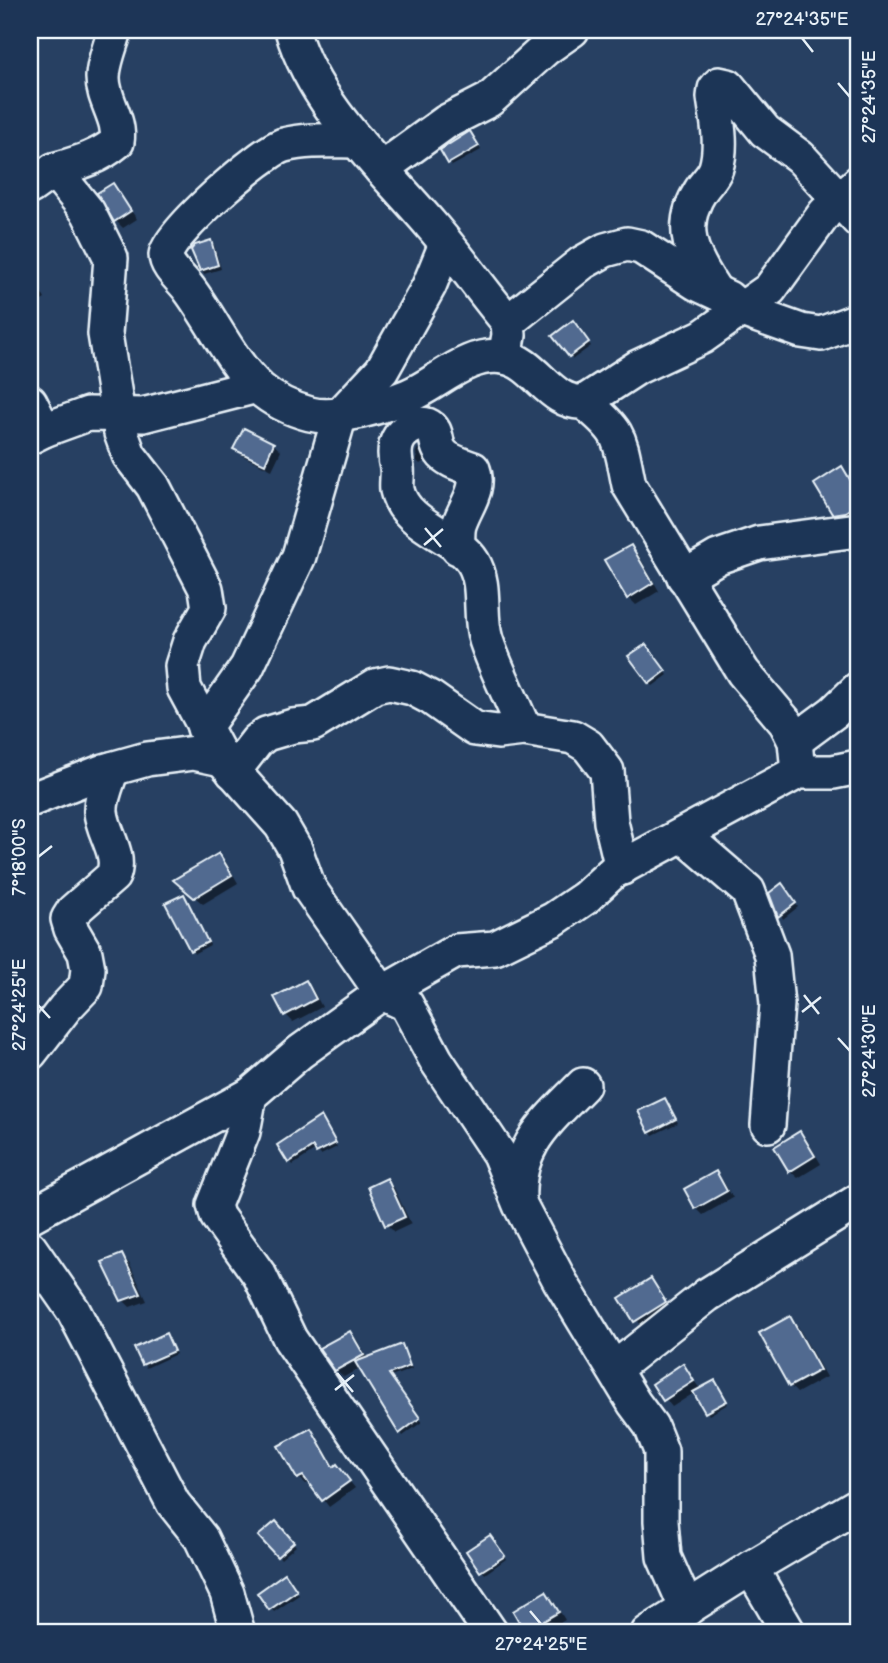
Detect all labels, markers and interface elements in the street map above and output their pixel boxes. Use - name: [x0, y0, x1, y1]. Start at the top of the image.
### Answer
- text: 27°24'35"E: [755, 9, 849, 30]
- text: 27°24'35"E: [859, 50, 880, 144]
- text: 7°18'00"S: [9, 818, 30, 896]
- text: 27°24'25"E: [9, 959, 30, 1051]
- text: 27°24'30"E: [859, 1004, 880, 1098]
- text: 27°24'25"E: [495, 1634, 587, 1655]

